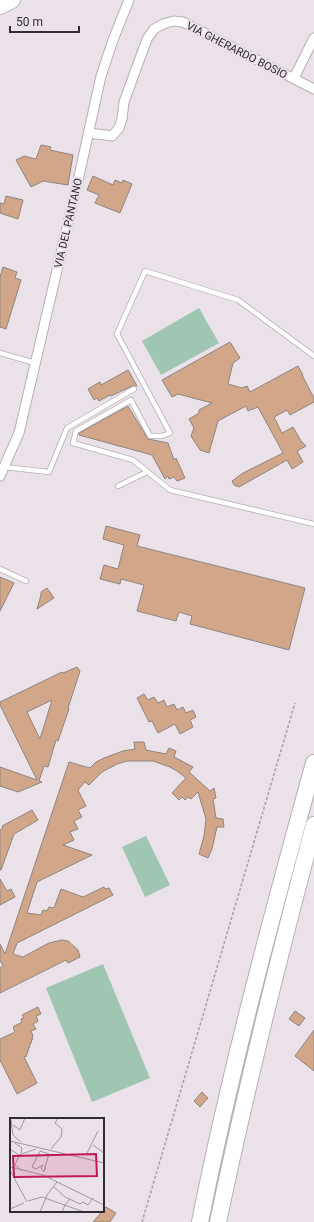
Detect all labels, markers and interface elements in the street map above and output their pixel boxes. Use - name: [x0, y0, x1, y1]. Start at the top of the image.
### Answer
- scale bar: [10, 8, 79, 34]
- text: 50 m: [16, 15, 43, 29]
- street label: VIA GHERARDO BOSIO: [184, 19, 289, 82]
- street label: VIA DEL PANTANO: [52, 177, 85, 269]
- inset map: [10, 1118, 104, 1212]

